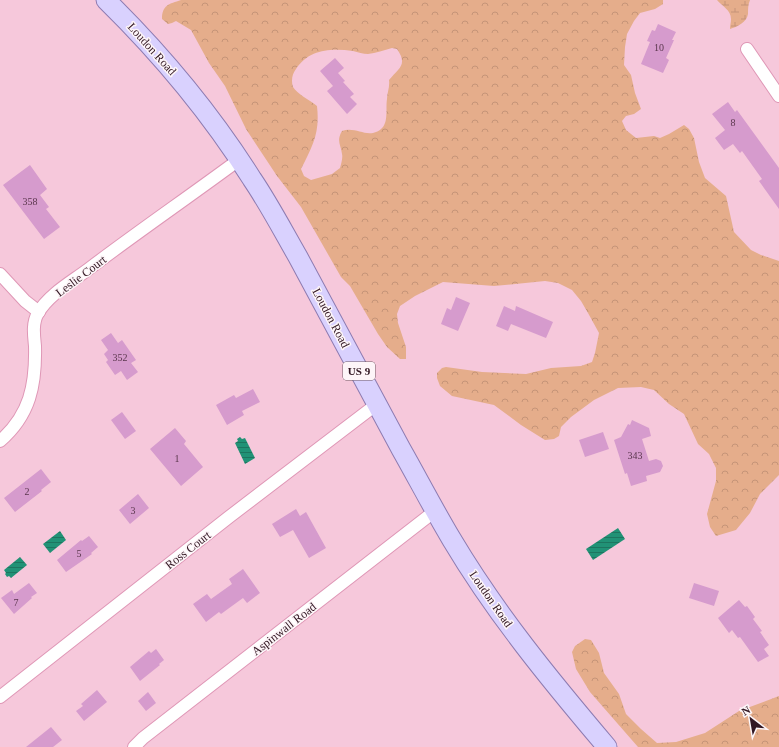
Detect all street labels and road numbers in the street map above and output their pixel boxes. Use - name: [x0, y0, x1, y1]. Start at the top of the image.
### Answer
- street label: Loudon Road: [125, 20, 179, 78]
- street label: Leslie Court: [53, 252, 110, 300]
- street label: Loudon Road: [309, 286, 353, 350]
- road number: US 9: [343, 362, 375, 380]
- street label: Ross Court: [163, 528, 214, 572]
- street label: Loudon Road: [466, 568, 516, 630]
- street label: Aspinwall Road: [249, 600, 319, 658]

